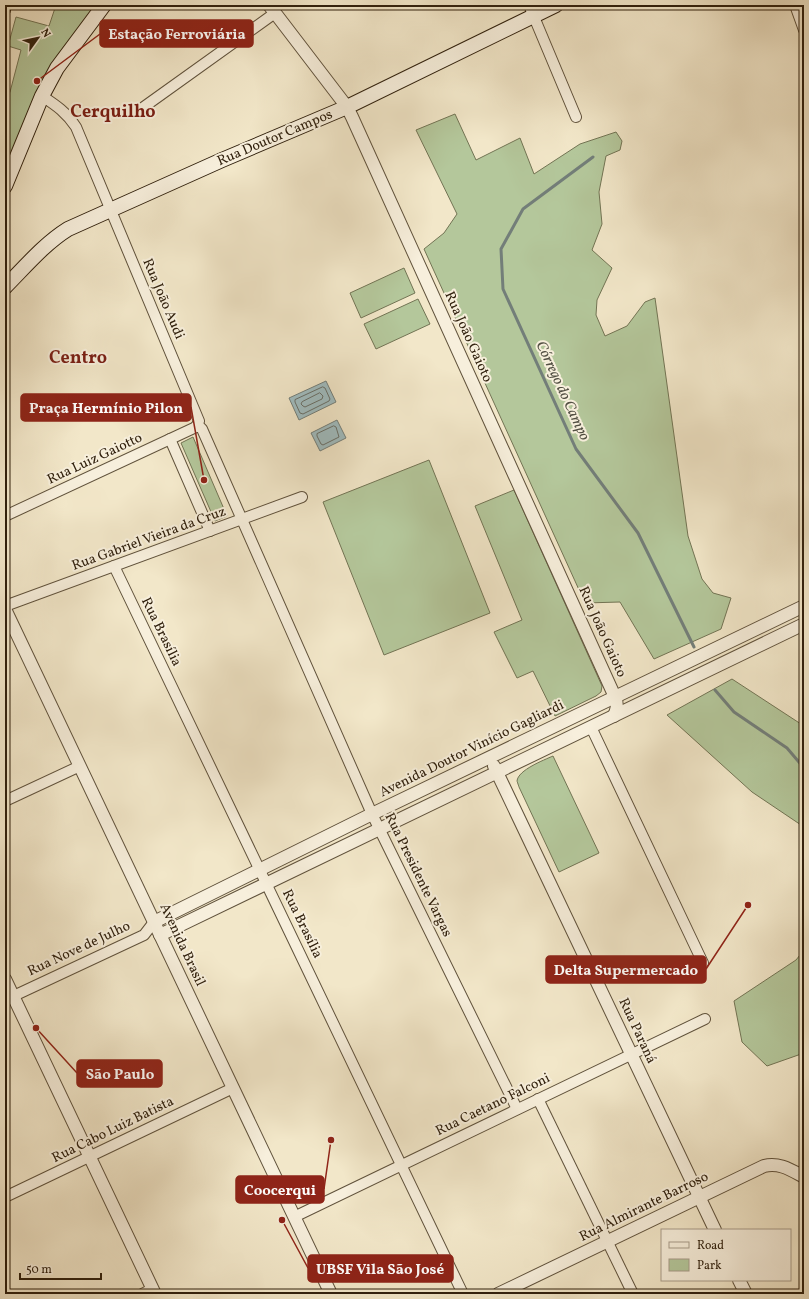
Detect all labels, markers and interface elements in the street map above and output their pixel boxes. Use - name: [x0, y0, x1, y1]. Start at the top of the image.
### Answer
- north arrow: [18, 18, 58, 58]
- callout: Estação Ferroviária: [100, 20, 253, 47]
- text: Estação Ferroviária: [108, 25, 246, 46]
- text: N: [37, 26, 54, 41]
- district label: Cerquilho: [70, 100, 156, 125]
- street label: Rua Doutor Campos: [214, 105, 336, 171]
- street label: Rua João Audi: [137, 256, 189, 342]
- street label: Rua João Gaioto: [439, 289, 497, 385]
- water label: Córrego do Campo: [530, 338, 594, 444]
- district label: Centro: [49, 346, 107, 371]
- callout: Praça Hermínio Pilon: [21, 394, 191, 421]
- text: Praça Hermínio Pilon: [29, 399, 183, 420]
- street label: Rua Luiz Gaiotto: [44, 429, 146, 489]
- street label: Rua Gabriel Vieira da Cruz: [69, 502, 229, 576]
- street label: Rua João Gaioto: [573, 584, 631, 680]
- street label: Rua Brasília: [136, 594, 186, 670]
- street label: Avenida Doutor Vinício Gagliardi: [376, 696, 568, 802]
- street label: Rua Presidente Vargas: [380, 810, 456, 940]
- street label: Rua Brasília: [277, 886, 327, 962]
- street label: Avenida Brasil: [155, 901, 209, 989]
- street label: Rua Nove de Julho: [24, 917, 134, 981]
- callout: Delta Supermercado: [546, 956, 706, 983]
- text: Delta Supermercado: [554, 961, 699, 982]
- street label: Rua Paraná: [613, 995, 661, 1067]
- callout: São Paulo: [77, 1060, 162, 1087]
- text: São Paulo: [86, 1065, 155, 1086]
- street label: Rua Caetano Falconi: [433, 1069, 553, 1141]
- street label: Rua Cabo Luiz Batista: [49, 1092, 177, 1168]
- street label: Rua Almirante Barroso: [576, 1167, 712, 1247]
- callout: Coocerqui: [236, 1176, 324, 1203]
- text: Coocerqui: [244, 1181, 316, 1202]
- legend: [661, 1229, 791, 1281]
- text: Road: [697, 1238, 724, 1254]
- scale bar: [20, 1255, 101, 1281]
- callout: UBSF Vila São José: [308, 1255, 453, 1282]
- text: Park: [697, 1258, 722, 1274]
- text: UBSF Vila São José: [316, 1260, 444, 1281]
- text: 50 m: [26, 1262, 52, 1278]

